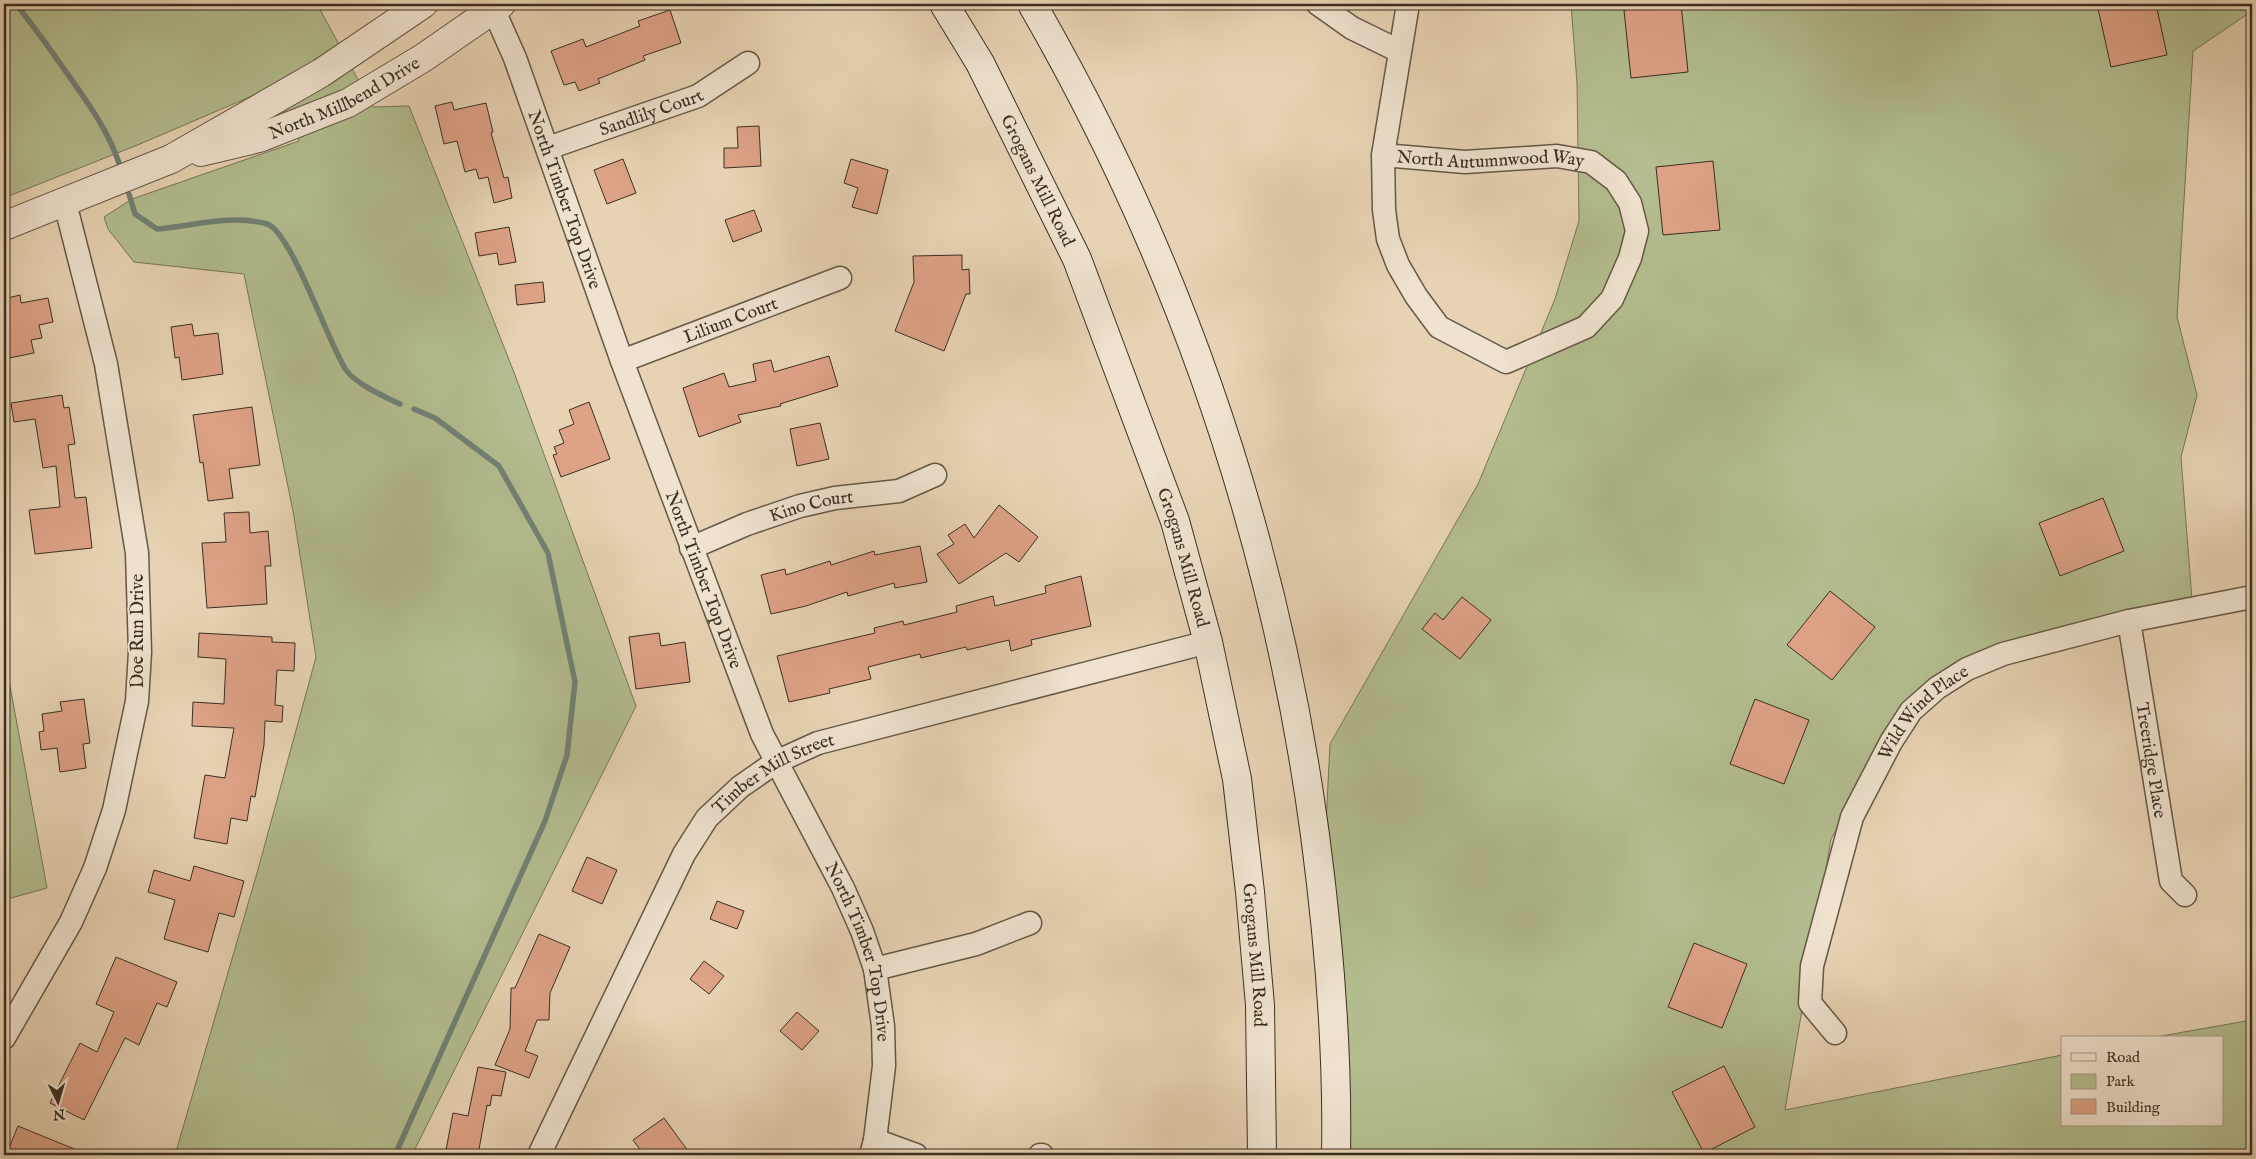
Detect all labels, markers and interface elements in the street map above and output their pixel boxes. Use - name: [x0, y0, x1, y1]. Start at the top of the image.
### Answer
- street label: North Millbend Drive: [266, 52, 425, 146]
- street label: Sandlily Court: [597, 85, 709, 142]
- street label: North Timber Top Drive: [521, 107, 606, 292]
- street label: Grogans Mill Road: [994, 111, 1079, 251]
- street label: North Autumnwood Way: [1396, 145, 1586, 175]
- street label: Lilium Court: [681, 293, 781, 350]
- street label: Grogans Mill Road: [1151, 485, 1214, 631]
- street label: Kino Court: [767, 486, 854, 529]
- street label: North Timber Top Drive: [659, 488, 746, 672]
- street label: Doe Run Drive: [127, 574, 150, 688]
- street label: Wild Wind Place: [1874, 661, 1973, 764]
- street label: Treeridge Place: [2129, 701, 2171, 820]
- street label: Timber Mill Street: [708, 729, 837, 820]
- street label: North Timber Top Drive: [818, 859, 893, 1042]
- street label: Grogans Mill Road: [1236, 882, 1270, 1028]
- legend: [2061, 1036, 2224, 1126]
- text: Road: [2106, 1048, 2141, 1067]
- text: Park: [2106, 1072, 2136, 1091]
- north arrow: [32, 1076, 82, 1126]
- text: Building: [2106, 1098, 2161, 1117]
- text: N: [52, 1104, 67, 1123]

